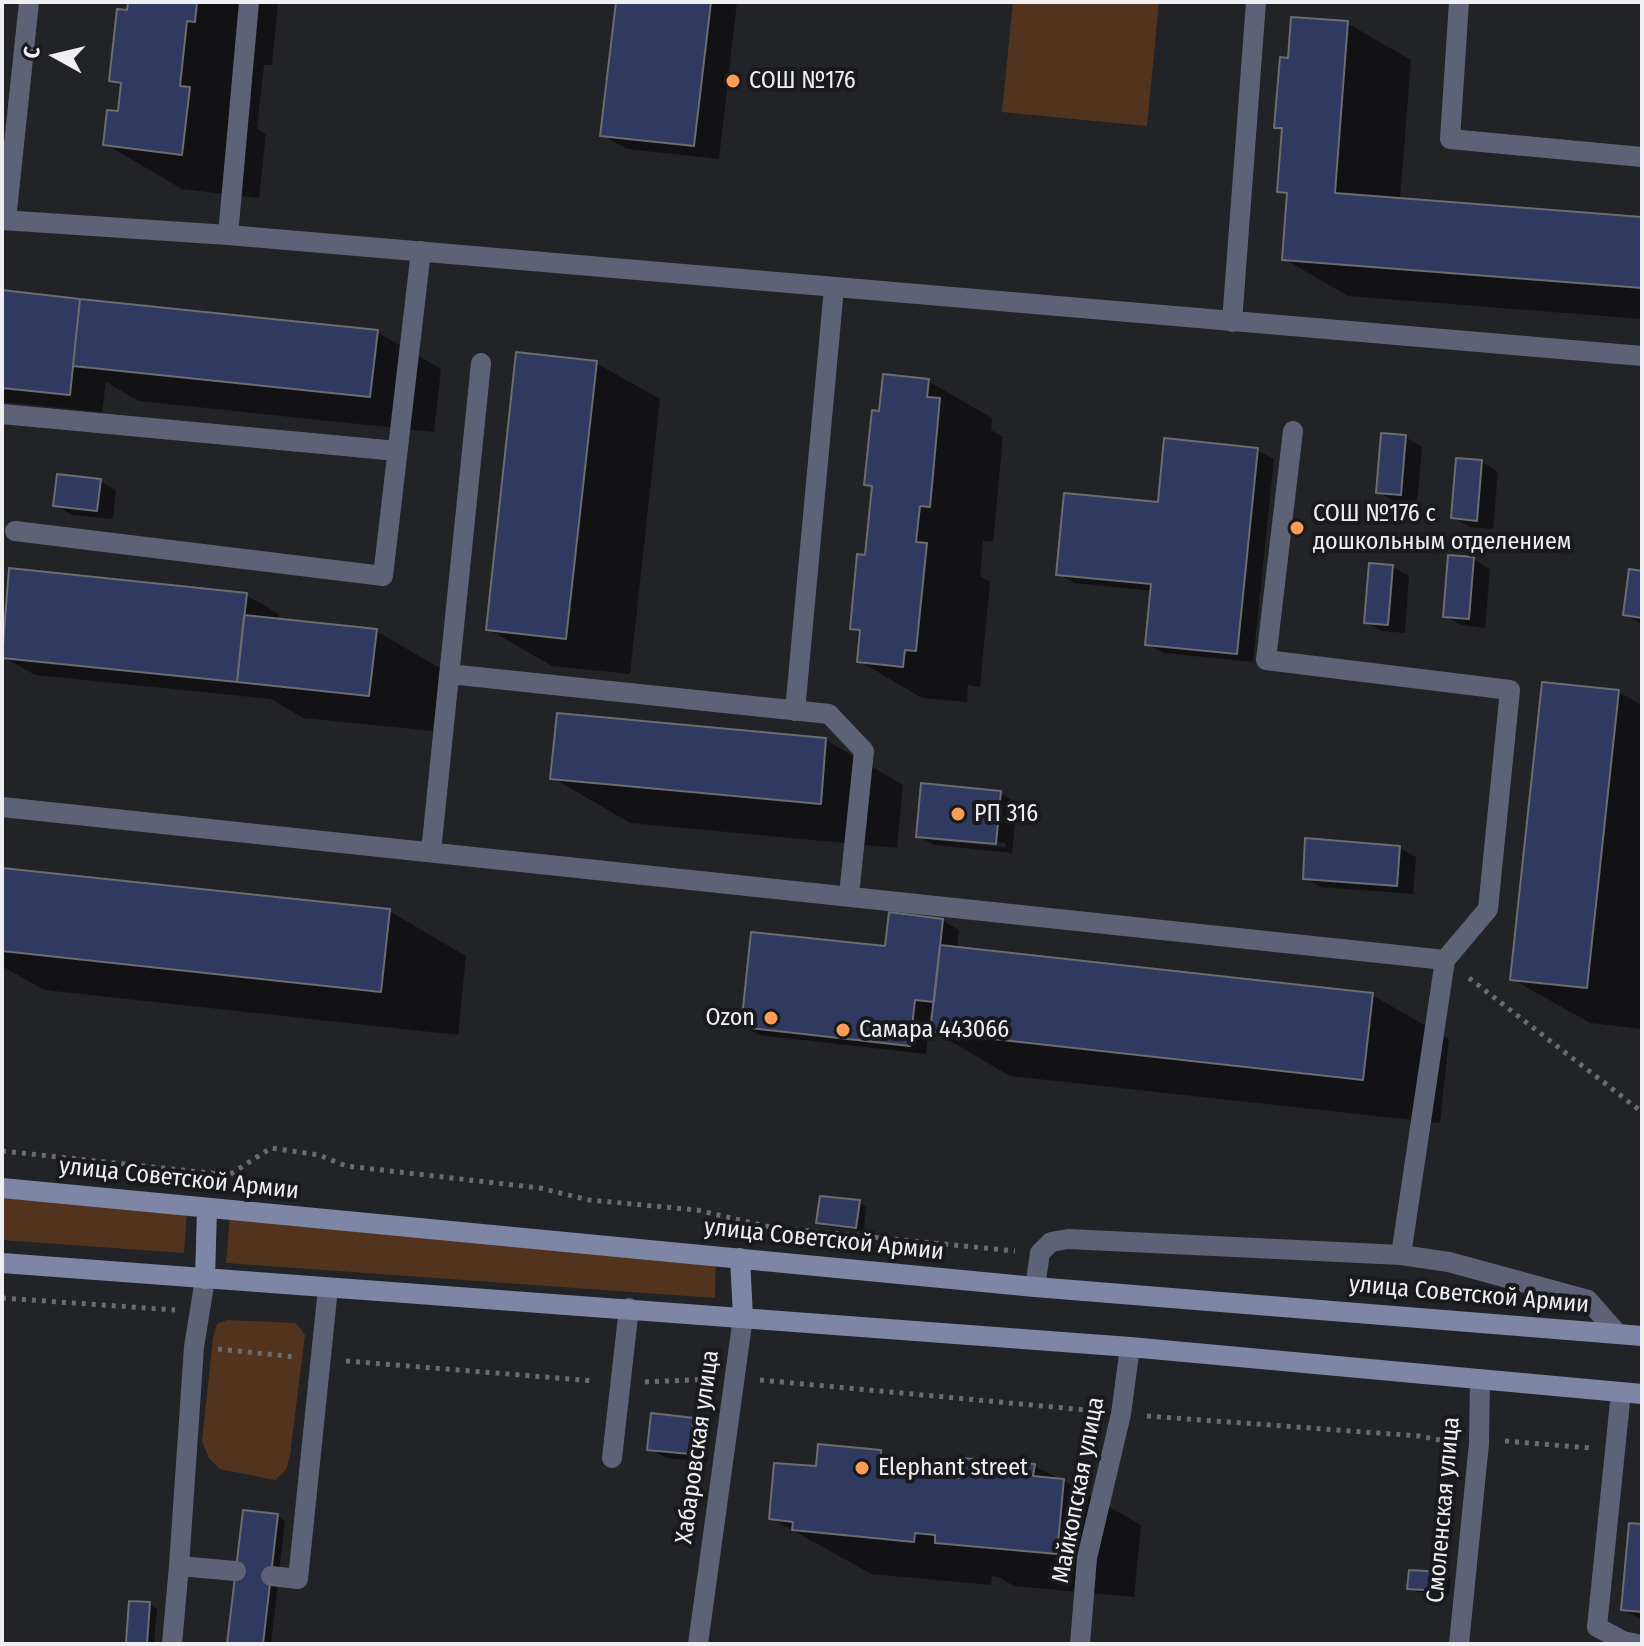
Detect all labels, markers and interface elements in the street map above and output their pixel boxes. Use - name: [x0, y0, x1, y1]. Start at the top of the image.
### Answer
- north arrow: [16, 16, 96, 96]
- text: С: [18, 45, 46, 60]
- place label: СОШ №176: [749, 67, 856, 95]
- marker: СОШ №176: [724, 72, 742, 90]
- place label: СОШ №176 с дошкольным отделением: [1313, 500, 1571, 556]
- marker: СОШ №176 с дошкольным отделением: [1288, 519, 1306, 537]
- place label: РП 316: [974, 800, 1038, 828]
- marker: РП 316: [949, 805, 967, 823]
- place label: Ozon: [706, 1004, 755, 1032]
- marker: Ozon: [762, 1009, 780, 1027]
- place label: Самара 443066: [859, 1016, 1009, 1044]
- marker: Самара 443066: [834, 1021, 852, 1039]
- street label: улица Советской Армии: [58, 1152, 300, 1206]
- street label: улица Советской Армии: [703, 1213, 945, 1267]
- street label: улица Советской Армии: [1348, 1270, 1590, 1320]
- street label: Хабаровская улица: [670, 1348, 726, 1546]
- street label: Майкопская улица: [1047, 1395, 1111, 1585]
- street label: Смоленская улица: [1422, 1416, 1466, 1604]
- place label: Elephant street: [878, 1454, 1028, 1482]
- marker: Elephant street: [853, 1459, 871, 1477]

